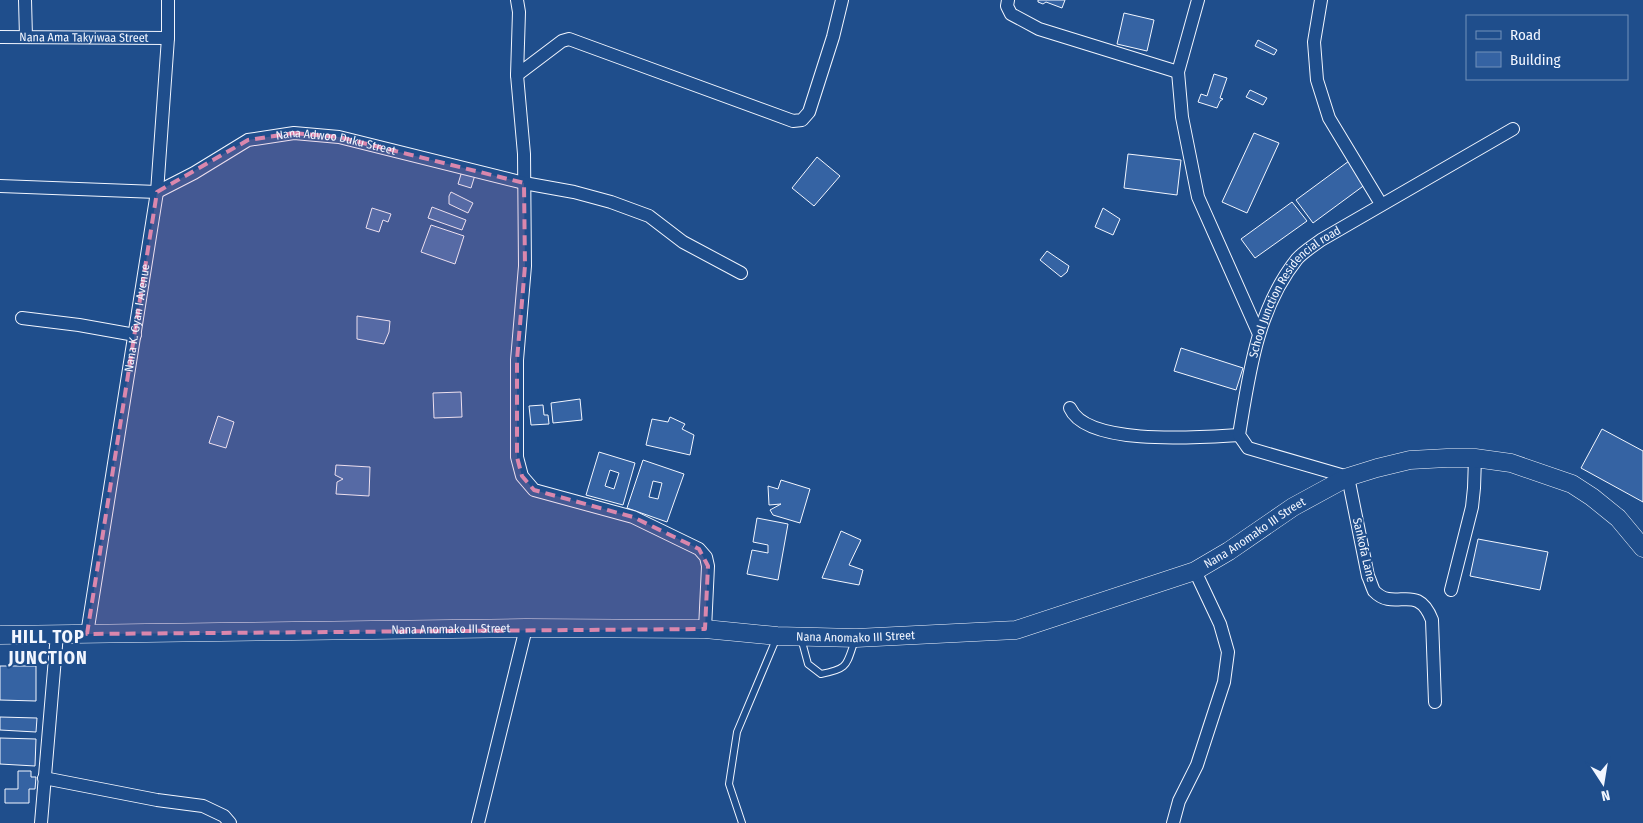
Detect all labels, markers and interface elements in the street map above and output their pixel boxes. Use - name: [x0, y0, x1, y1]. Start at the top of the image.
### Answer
- legend: [1466, 15, 1628, 80]
- text: Road: [1510, 26, 1541, 44]
- street label: Nana Ama Takyiwaa Street: [19, 30, 149, 45]
- text: Building: [1510, 51, 1561, 69]
- street label: Nana Adwoo Duku Street: [275, 126, 397, 158]
- street label: School Junction Residencial road: [1246, 223, 1343, 359]
- street label: Nana K. Gyan I Avenue: [122, 263, 153, 373]
- street label: Nana Anomako III Street: [1201, 495, 1308, 571]
- street label: Sankofa Lane: [1350, 517, 1378, 584]
- street label: Nana Anomako III Street: [391, 621, 511, 637]
- district label: HILL TOP JUNCTION: [7, 626, 88, 669]
- street label: Nana Anomako III Street: [796, 628, 915, 645]
- north arrow: [1578, 758, 1628, 808]
- text: N: [1600, 786, 1611, 804]

